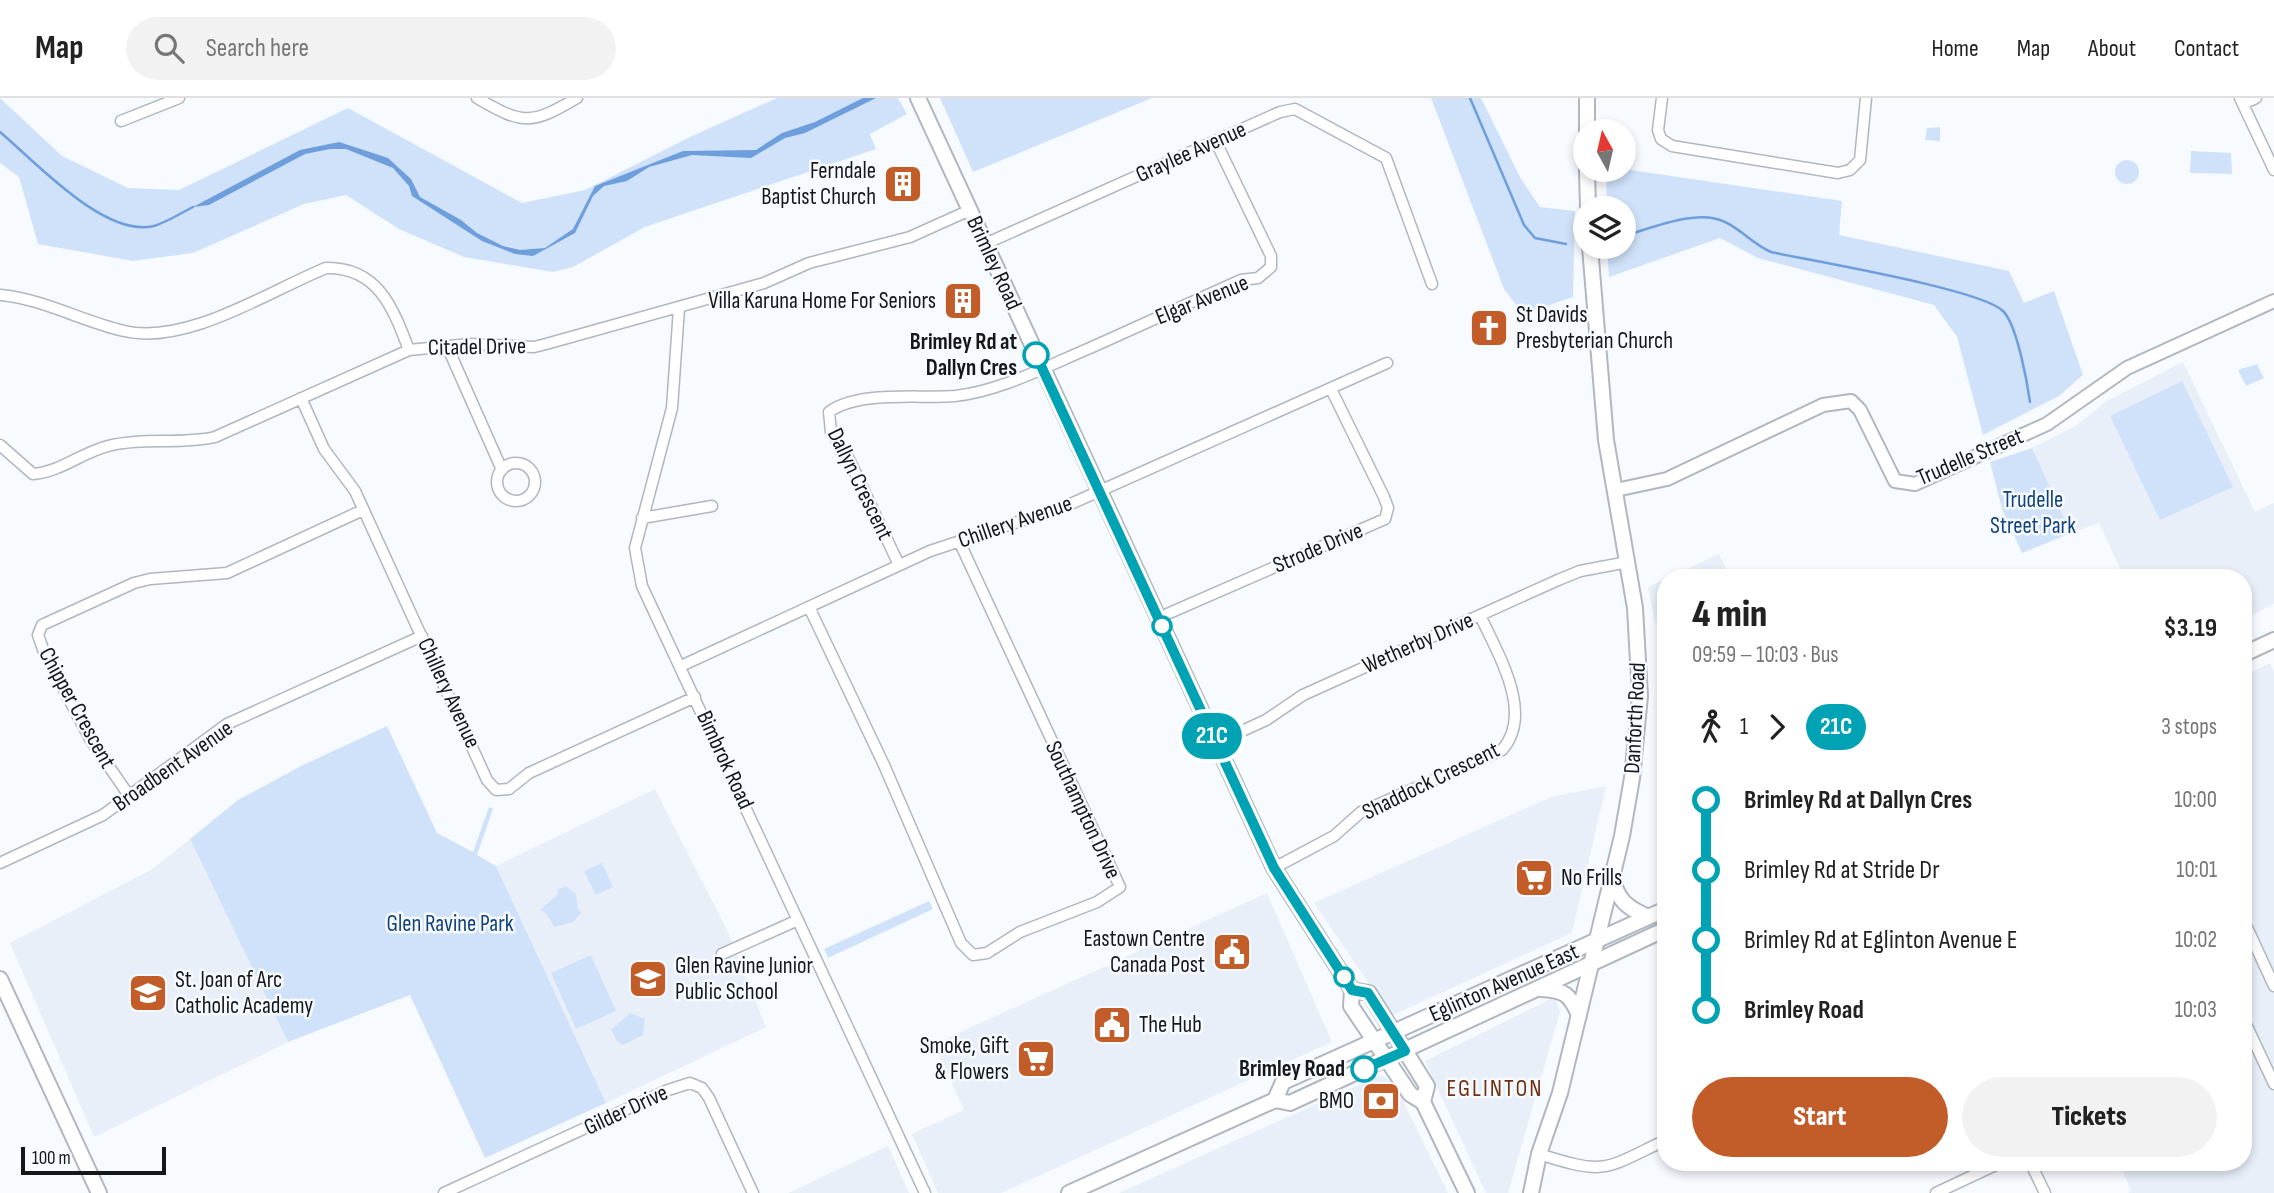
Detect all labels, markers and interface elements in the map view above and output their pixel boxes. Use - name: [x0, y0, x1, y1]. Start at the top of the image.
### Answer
- search box: [126, 17, 616, 80]
- text: Map: [35, 28, 84, 68]
- icon: search: [150, 29, 188, 67]
- text: Search here: [206, 33, 309, 64]
- text: Home: [1931, 34, 1979, 63]
- text: Map: [2017, 34, 2050, 63]
- text: About: [2088, 34, 2136, 63]
- text: Contact: [2174, 34, 2239, 63]
- street label: Graylee Avenue: [1131, 115, 1251, 189]
- north arrow: [1573, 119, 1636, 182]
- map controls: [1573, 119, 1636, 259]
- place label: Ferndale Baptist Church: [761, 157, 876, 211]
- building icon: Ferndale Baptist Church: [882, 163, 924, 205]
- button: layers: [1573, 196, 1636, 259]
- street label: Brimley Road: [960, 212, 1028, 314]
- street label: Elgar Avenue: [1151, 269, 1253, 331]
- building icon: Villa Karuna Home For Seniors: [942, 280, 984, 322]
- place label: Villa Karuna Home For Seniors: [708, 287, 936, 315]
- place label: St Davids Presbyterian Church: [1516, 301, 1673, 355]
- church icon: St Davids Presbyterian Church: [1468, 307, 1510, 349]
- place label: Brimley Rd at Dallyn Cres: [910, 328, 1017, 382]
- street label: Citadel Drive: [428, 332, 526, 362]
- marker: Brimley Rd at Dallyn Cres: [1023, 342, 1049, 368]
- street label: Trudelle Street: [1913, 422, 2027, 492]
- street label: Dallyn Crescent: [821, 423, 899, 545]
- park label: Trudelle Street Park: [1990, 486, 2076, 540]
- street label: Chillery Avenue: [954, 489, 1076, 555]
- street label: Strode Drive: [1269, 516, 1367, 580]
- text: 4 min: [1692, 592, 1767, 637]
- street label: Wetherby Drive: [1358, 606, 1478, 680]
- text: $3.19: [2163, 613, 2217, 644]
- unlabelled marker: [1152, 616, 1172, 636]
- street label: Chillery Avenue: [411, 633, 487, 753]
- text: 09:59 – 10:03 · Bus: [1692, 641, 1839, 669]
- street label: Chipper Crescent: [32, 643, 122, 773]
- street label: Danforth Road: [1618, 662, 1652, 774]
- street label: Bimbrok Road: [690, 706, 760, 814]
- icon: walk: [1692, 708, 1730, 746]
- icon: forward: [1758, 708, 1796, 746]
- text: 21C: [1820, 712, 1852, 741]
- line badge: 21C: [1172, 713, 1252, 759]
- text: 1: [1740, 713, 1748, 741]
- text: 3 stops: [2161, 713, 2217, 741]
- street label: Broadbent Avenue: [108, 714, 238, 818]
- text: 21C: [1196, 721, 1228, 750]
- street label: Shaddock Crescent: [1358, 736, 1504, 826]
- street label: Southampton Drive: [1039, 737, 1127, 883]
- text: Brimley Rd at Dallyn Cres: [1744, 785, 1972, 816]
- text: 10:00: [2174, 786, 2217, 814]
- text: Brimley Rd at Stride Dr: [1744, 855, 1940, 886]
- text: 10:01: [2176, 856, 2217, 884]
- supermarket icon: No Frills: [1513, 857, 1555, 899]
- place label: No Frills: [1561, 864, 1622, 892]
- park label: Glen Ravine Park: [386, 910, 514, 938]
- place label: Eastown Centre Canada Post: [1083, 925, 1205, 979]
- text: Brimley Rd at Eglinton Avenue E: [1744, 925, 2017, 956]
- text: 10:02: [2175, 926, 2217, 954]
- public building icon: Eastown Centre Canada Post: [1211, 931, 1253, 973]
- street label: Eglinton Avenue East: [1425, 938, 1583, 1028]
- place label: Glen Ravine Junior Public School: [675, 952, 813, 1006]
- school or university icon: Glen Ravine Junior Public School: [627, 958, 669, 1000]
- place label: St. Joan of Arc Catholic Academy: [175, 966, 313, 1020]
- unlabelled marker: [1334, 967, 1354, 987]
- school or university icon: St. Joan of Arc Catholic Academy: [127, 972, 169, 1014]
- text: Brimley Road: [1744, 995, 1864, 1026]
- text: 10:03: [2175, 996, 2217, 1024]
- public building icon: The Hub: [1091, 1004, 1133, 1046]
- place label: The Hub: [1139, 1011, 1202, 1039]
- place label: Smoke, Gift & Flowers: [920, 1032, 1009, 1086]
- supermarket icon: Smoke, Gift & Flowers: [1015, 1038, 1057, 1080]
- place label: Brimley Road: [1239, 1055, 1345, 1083]
- marker: Brimley Road: [1351, 1056, 1377, 1082]
- district label: EGLINTON: [1447, 1074, 1543, 1103]
- button: Start: [1692, 1077, 1948, 1157]
- button: Tickets: [1962, 1077, 2217, 1157]
- street label: Gilder Drive: [580, 1078, 672, 1142]
- bank icon: BMO: [1360, 1080, 1402, 1122]
- place label: BMO: [1319, 1087, 1354, 1115]
- scale bar: [21, 1144, 166, 1176]
- text: 100 m: [32, 1147, 71, 1170]

